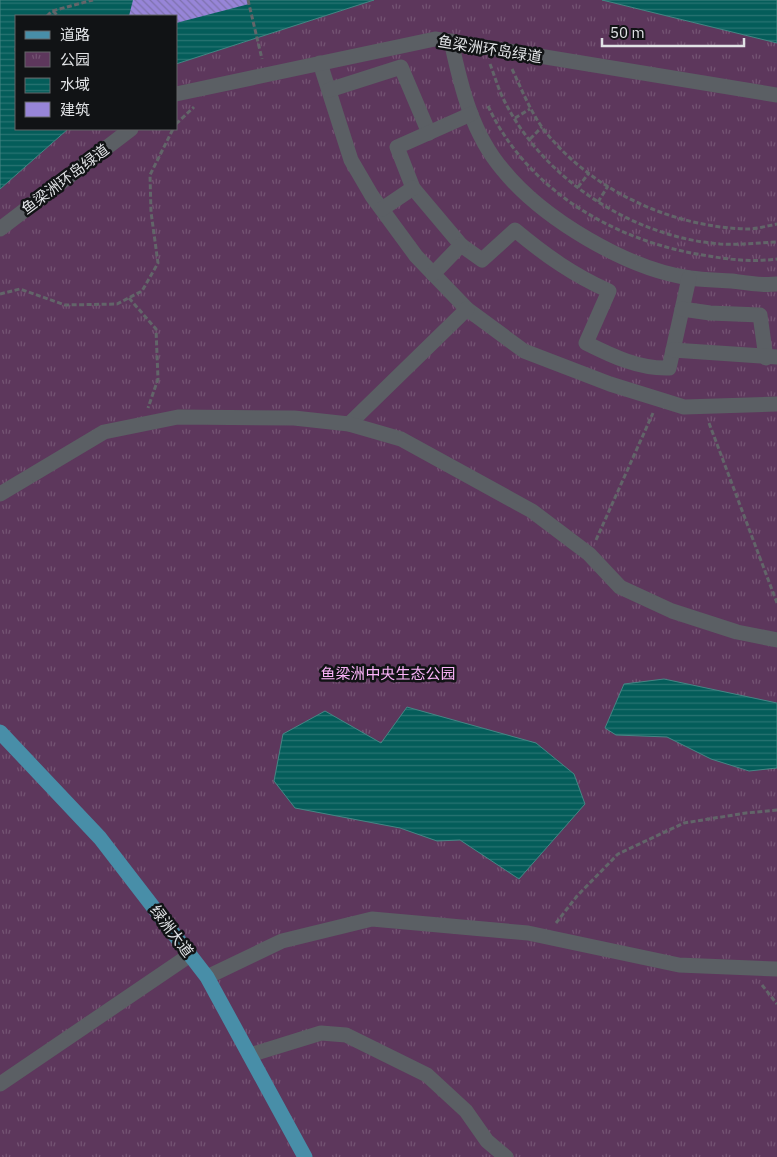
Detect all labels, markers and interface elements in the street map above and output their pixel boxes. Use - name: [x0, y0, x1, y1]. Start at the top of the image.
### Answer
- legend: [15, 15, 178, 130]
- scale bar: [602, 15, 744, 47]
- text: 50 m: [610, 23, 645, 42]
- text: 道路: [60, 25, 90, 44]
- street label: 鱼梁洲环岛绿道: [437, 31, 543, 67]
- text: 公园: [60, 50, 90, 69]
- text: 水域: [60, 75, 90, 94]
- text: 建筑: [60, 100, 90, 119]
- street label: 鱼梁洲环岛绿道: [17, 140, 113, 218]
- park label: 鱼梁洲中央生态公园: [320, 664, 456, 683]
- street label: 绿洲大道: [146, 901, 198, 961]

